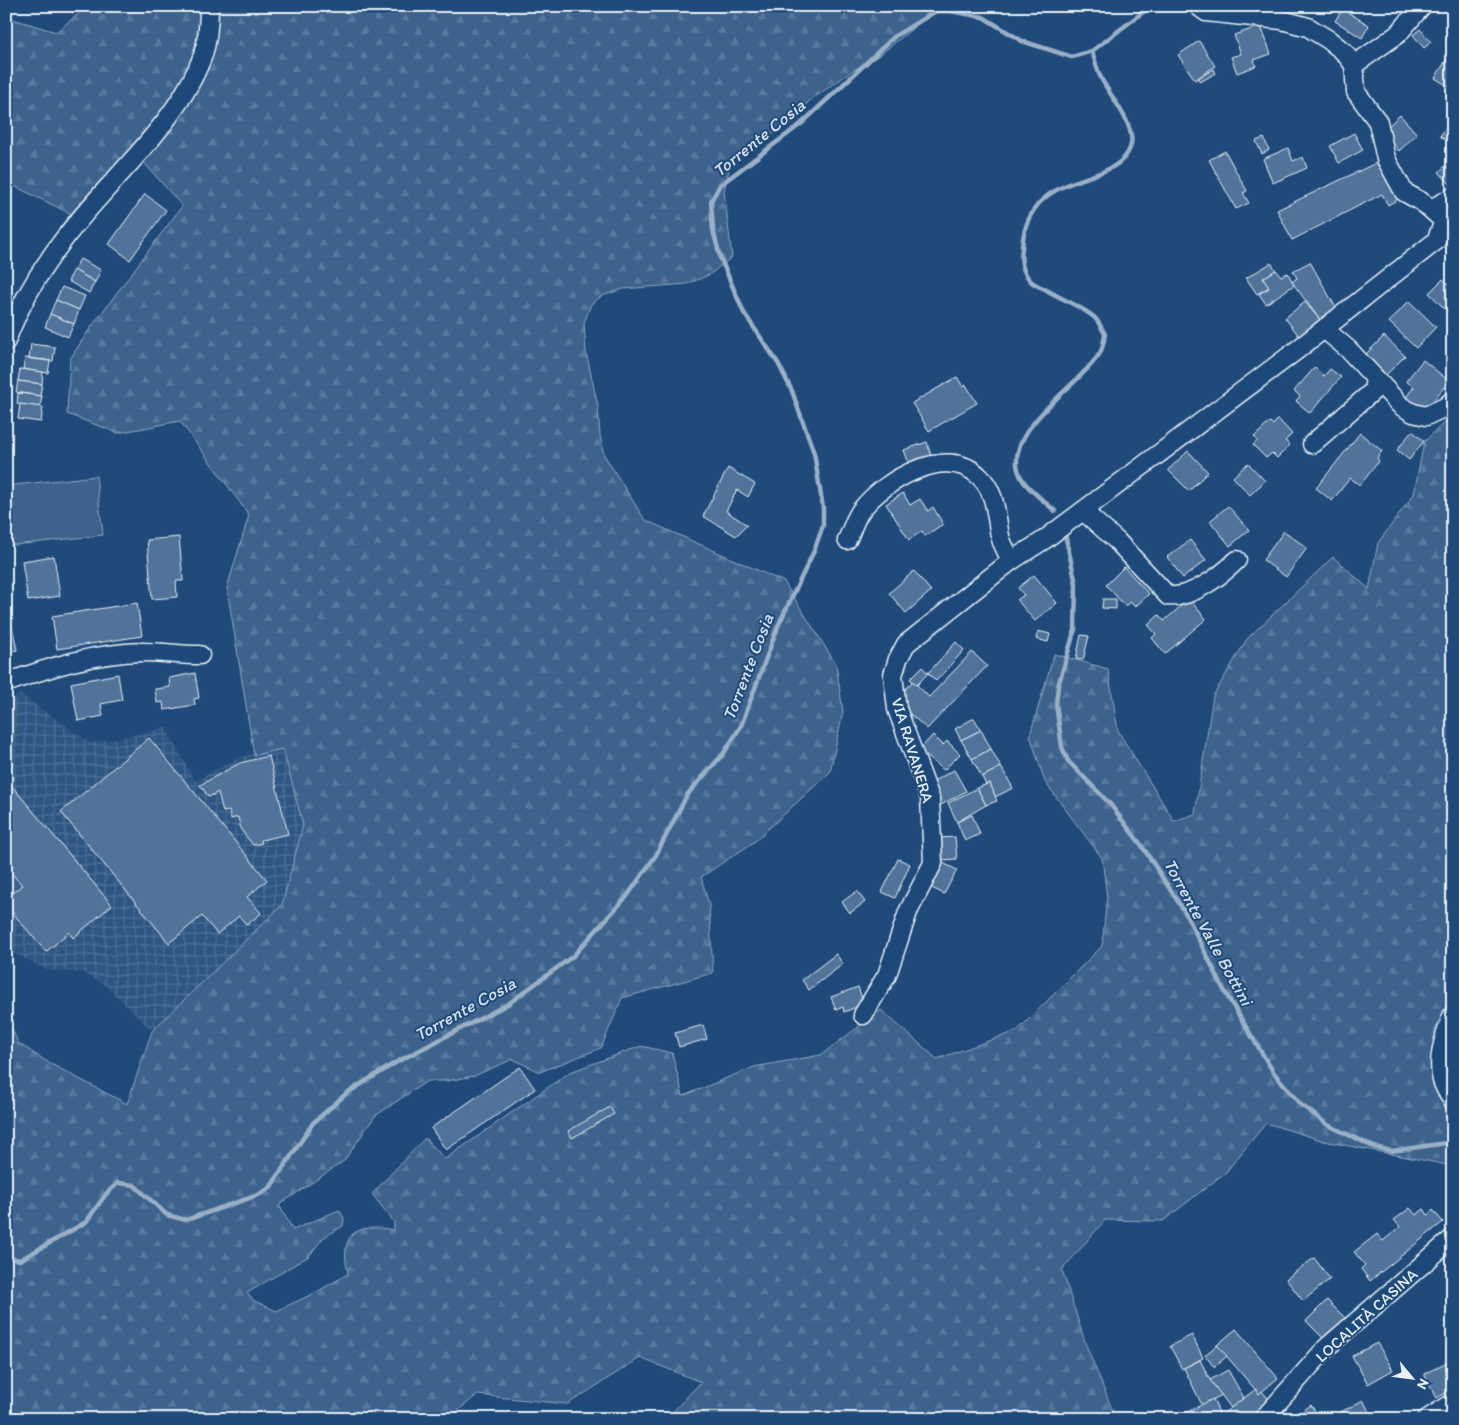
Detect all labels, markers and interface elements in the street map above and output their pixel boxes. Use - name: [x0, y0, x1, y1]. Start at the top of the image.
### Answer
- water label: Torrente Cosia: [708, 94, 810, 182]
- water label: Torrente Cosia: [718, 610, 779, 723]
- street label: VIA RAVANERA: [888, 695, 938, 805]
- water label: Torrente Valle Bottini: [1159, 855, 1259, 1011]
- water label: Torrente Cosia: [410, 972, 520, 1046]
- street label: LOCALITÀ CASINA: [1311, 1265, 1421, 1366]
- north arrow: [1386, 1352, 1436, 1402]
- text: N: [1413, 1376, 1433, 1392]

